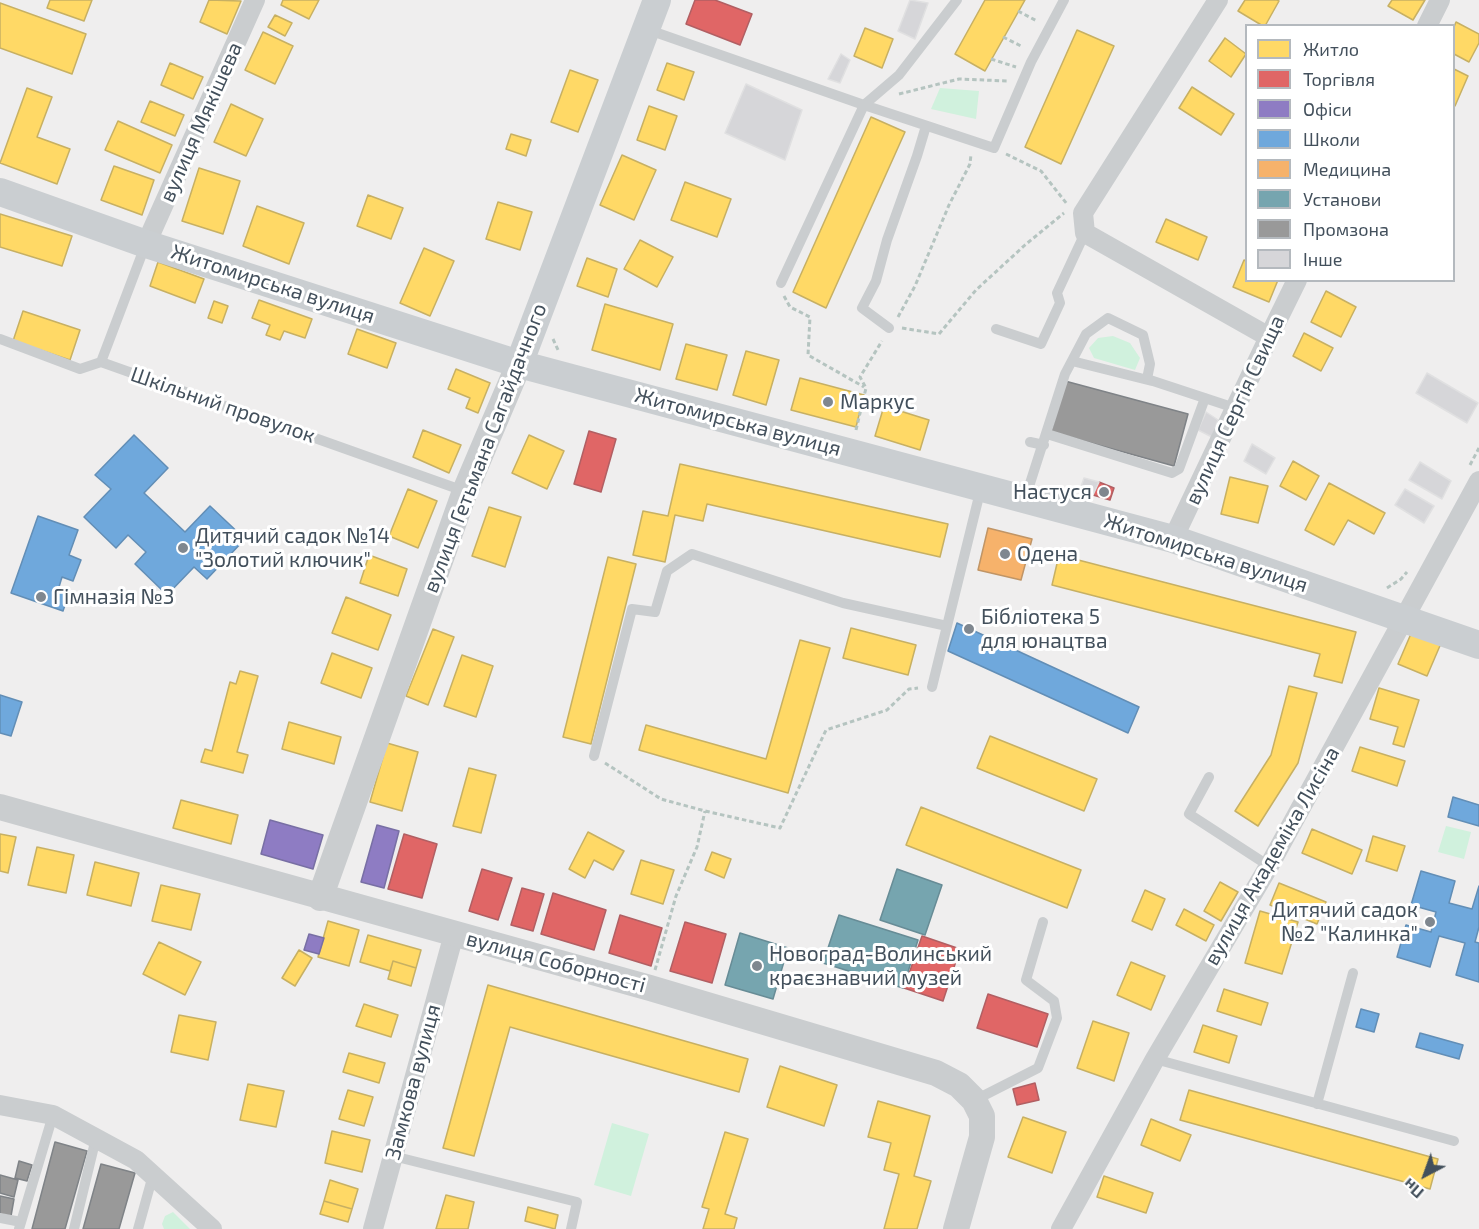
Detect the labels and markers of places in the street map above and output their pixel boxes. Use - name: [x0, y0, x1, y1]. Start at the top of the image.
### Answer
- place label: Маркус: [840, 389, 915, 415]
- marker: Маркус: [821, 395, 835, 409]
- place label: Настуся: [1013, 479, 1092, 505]
- marker: Настуся: [1097, 485, 1111, 499]
- place label: Дитячий садок №14 "Золотий ключик": [195, 523, 390, 573]
- marker: Дитячий садок №14 "Золотий ключик": [176, 541, 190, 555]
- place label: Одена: [1017, 541, 1078, 567]
- marker: Одена: [998, 547, 1012, 561]
- place label: Гімназія №3: [53, 584, 175, 610]
- marker: Гімназія №3: [34, 590, 48, 604]
- place label: Бібліотека 5 для юнацтва: [981, 604, 1108, 654]
- marker: Бібліотека 5 для юнацтва: [962, 622, 976, 636]
- place label: Дитячий садок №2 "Калинка": [1272, 897, 1418, 947]
- marker: Дитячий садок №2 "Калинка": [1423, 915, 1437, 929]
- place label: Новоград-Волинський краєзнавчий музей: [769, 941, 992, 991]
- marker: Новоград-Волинський краєзнавчий музей: [750, 959, 764, 973]

